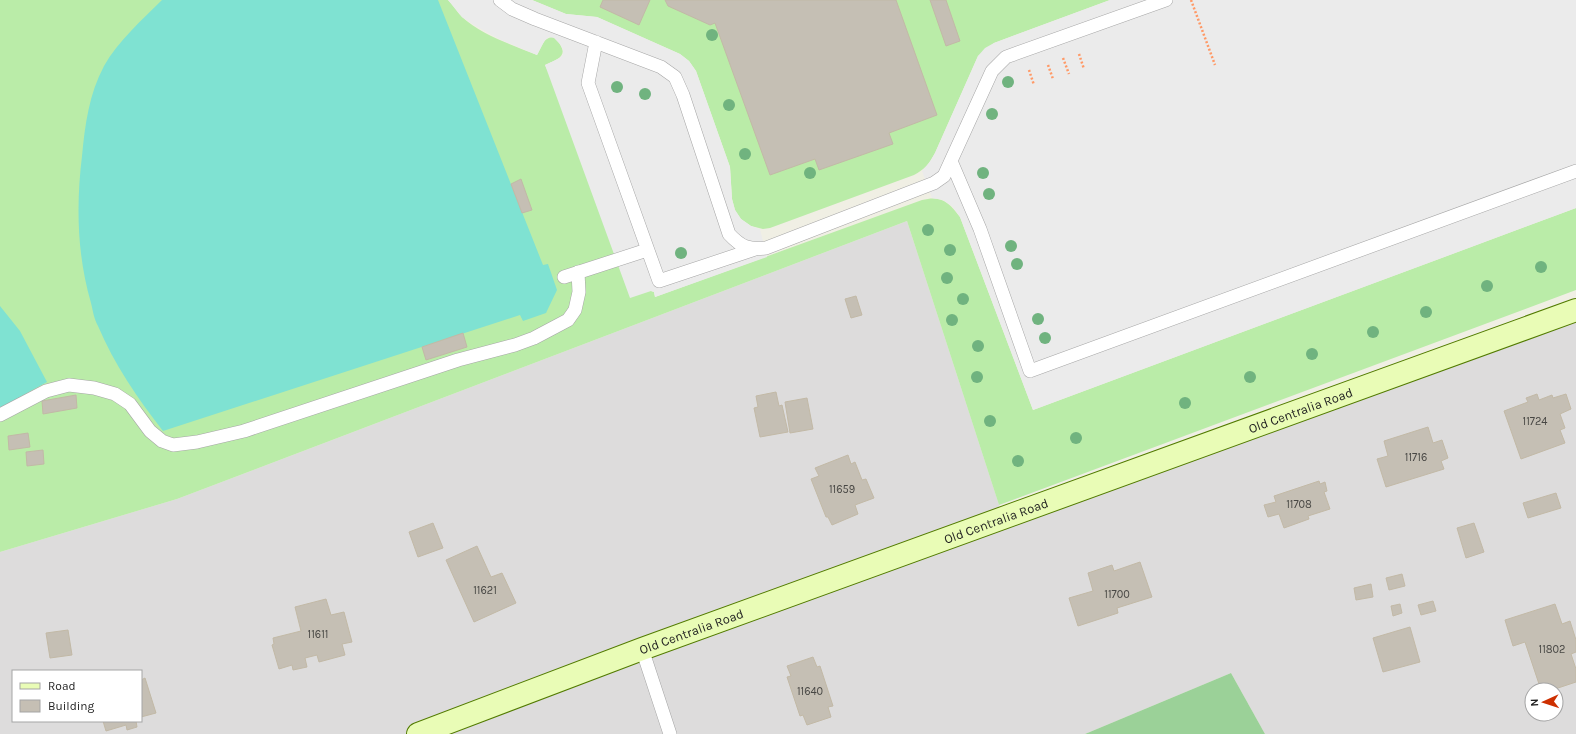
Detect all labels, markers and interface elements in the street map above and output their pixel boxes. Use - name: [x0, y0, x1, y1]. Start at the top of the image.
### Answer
- street label: Old Centralia Road: [1246, 385, 1355, 436]
- house number: 11724: [1523, 415, 1547, 428]
- house number: 11716: [1405, 451, 1427, 464]
- house number: 11659: [829, 483, 855, 496]
- street label: Old Centralia Road: [942, 495, 1050, 547]
- house number: 11708: [1286, 498, 1312, 511]
- house number: 11621: [473, 584, 497, 597]
- house number: 11700: [1104, 588, 1130, 601]
- street label: Old Centralia Road: [637, 606, 746, 657]
- house number: 11611: [308, 628, 328, 641]
- house number: 11802: [1539, 643, 1565, 656]
- legend: [12, 670, 142, 722]
- text: Road: [48, 679, 76, 693]
- north arrow: [1524, 682, 1564, 722]
- house number: 11640: [797, 685, 823, 698]
- text: N: [1528, 698, 1541, 707]
- text: Building: [48, 699, 95, 713]

